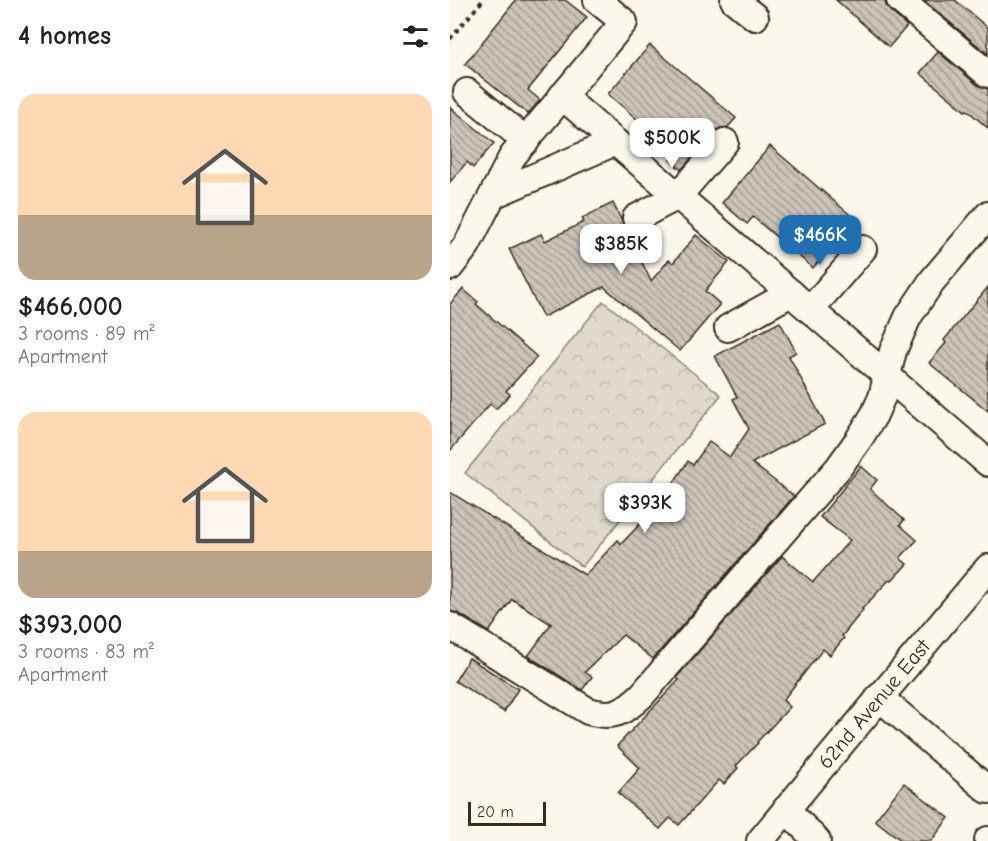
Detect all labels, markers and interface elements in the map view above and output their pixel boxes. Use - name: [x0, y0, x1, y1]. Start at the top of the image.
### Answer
- icon: filters: [399, 20, 432, 53]
- text: 4 homes: [18, 21, 111, 51]
- pin: $500K: [630, 118, 714, 169]
- text: $500K: [644, 126, 700, 149]
- icon: home: [171, 133, 279, 241]
- pin: $466K: [778, 215, 862, 266]
- text: $466K: [793, 223, 847, 246]
- pin: $385K: [579, 224, 663, 275]
- text: $385K: [594, 232, 648, 255]
- text: $466,000: [18, 292, 123, 322]
- text: 3 rooms · 89 m²: [18, 322, 154, 345]
- text: Apartment: [18, 345, 108, 368]
- icon: home: [171, 451, 279, 559]
- pin: $393K: [603, 483, 687, 534]
- text: $393K: [618, 491, 672, 514]
- text: $393,000: [18, 610, 122, 640]
- street label: 62nd Avenue East: [813, 634, 936, 774]
- text: 3 rooms · 83 m²: [18, 640, 154, 663]
- text: Apartment: [18, 663, 108, 686]
- scale bar: [468, 799, 546, 826]
- text: 20 m: [477, 803, 514, 821]

